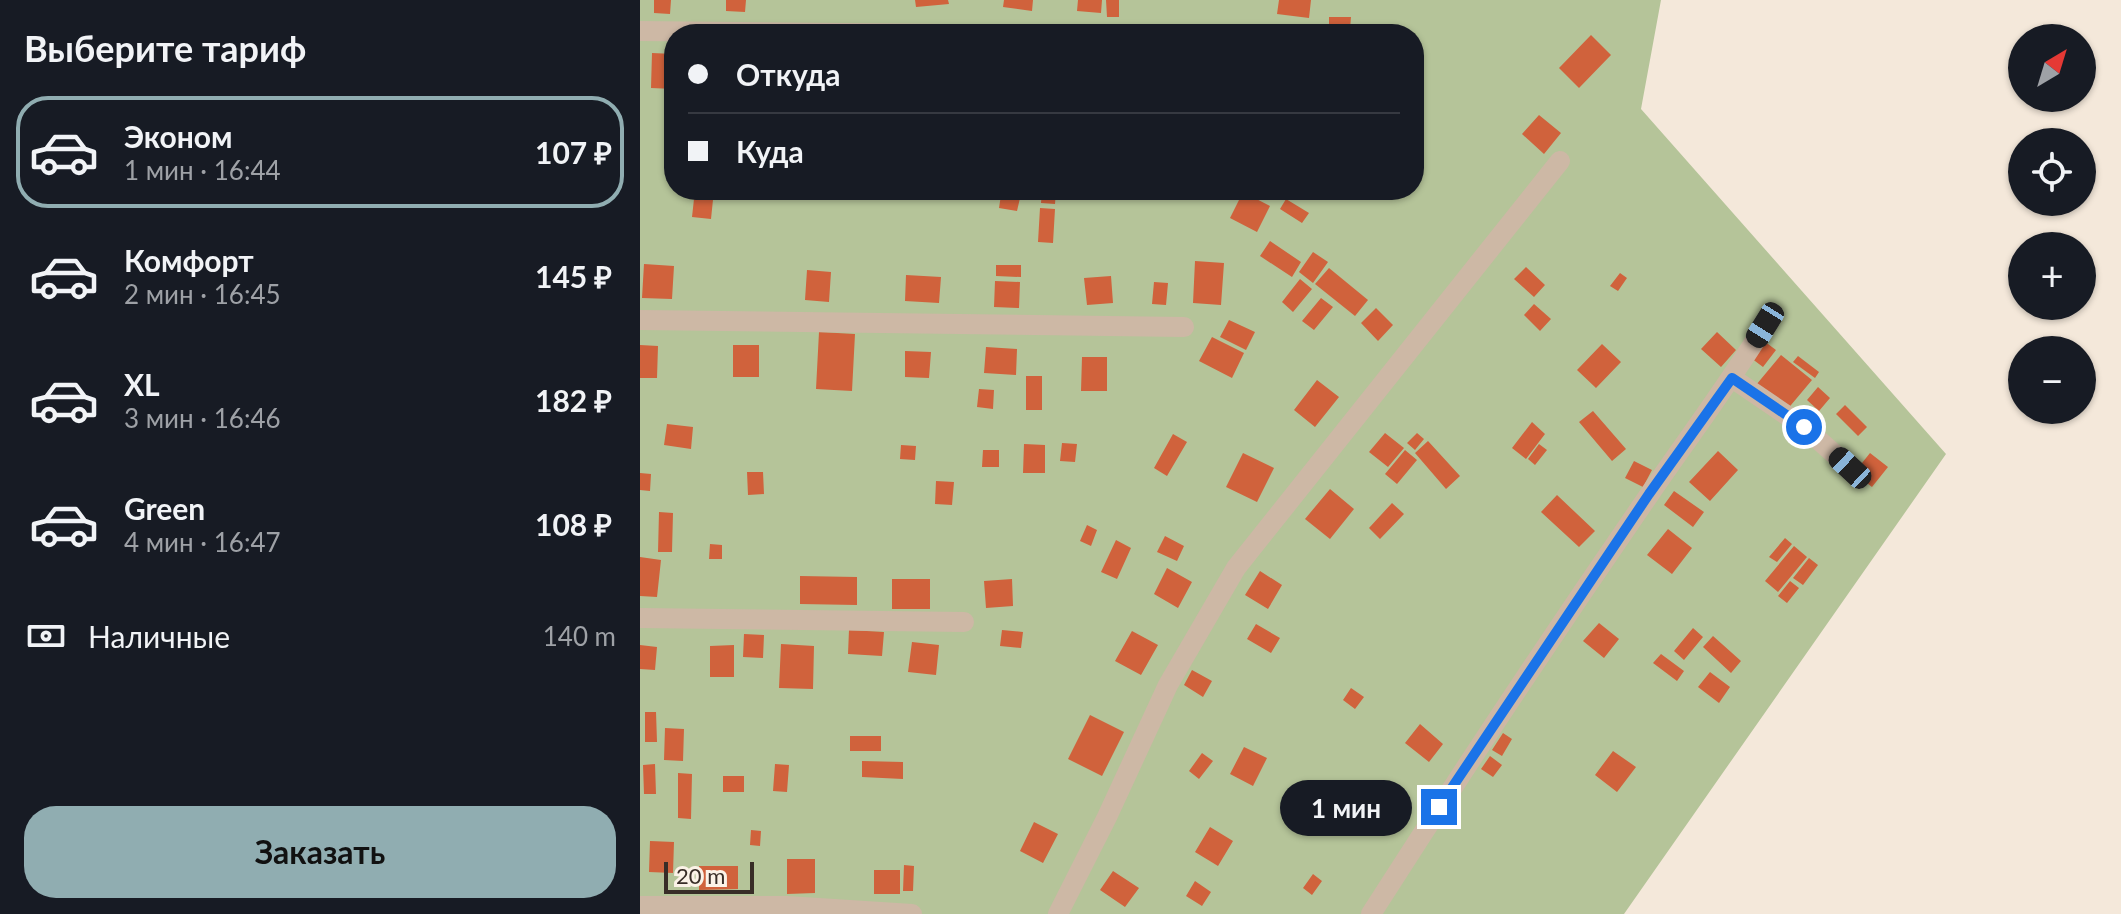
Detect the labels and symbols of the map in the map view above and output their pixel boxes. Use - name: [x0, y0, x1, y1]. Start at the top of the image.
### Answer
- north arrow: [2008, 24, 2096, 112]
- car: [1742, 298, 1788, 352]
- route start: [1786, 409, 1822, 445]
- car: [1824, 443, 1876, 493]
- callout: 1 мин: [1279, 779, 1411, 835]
- route end: [1421, 789, 1457, 825]
- scale bar: [664, 858, 754, 894]

